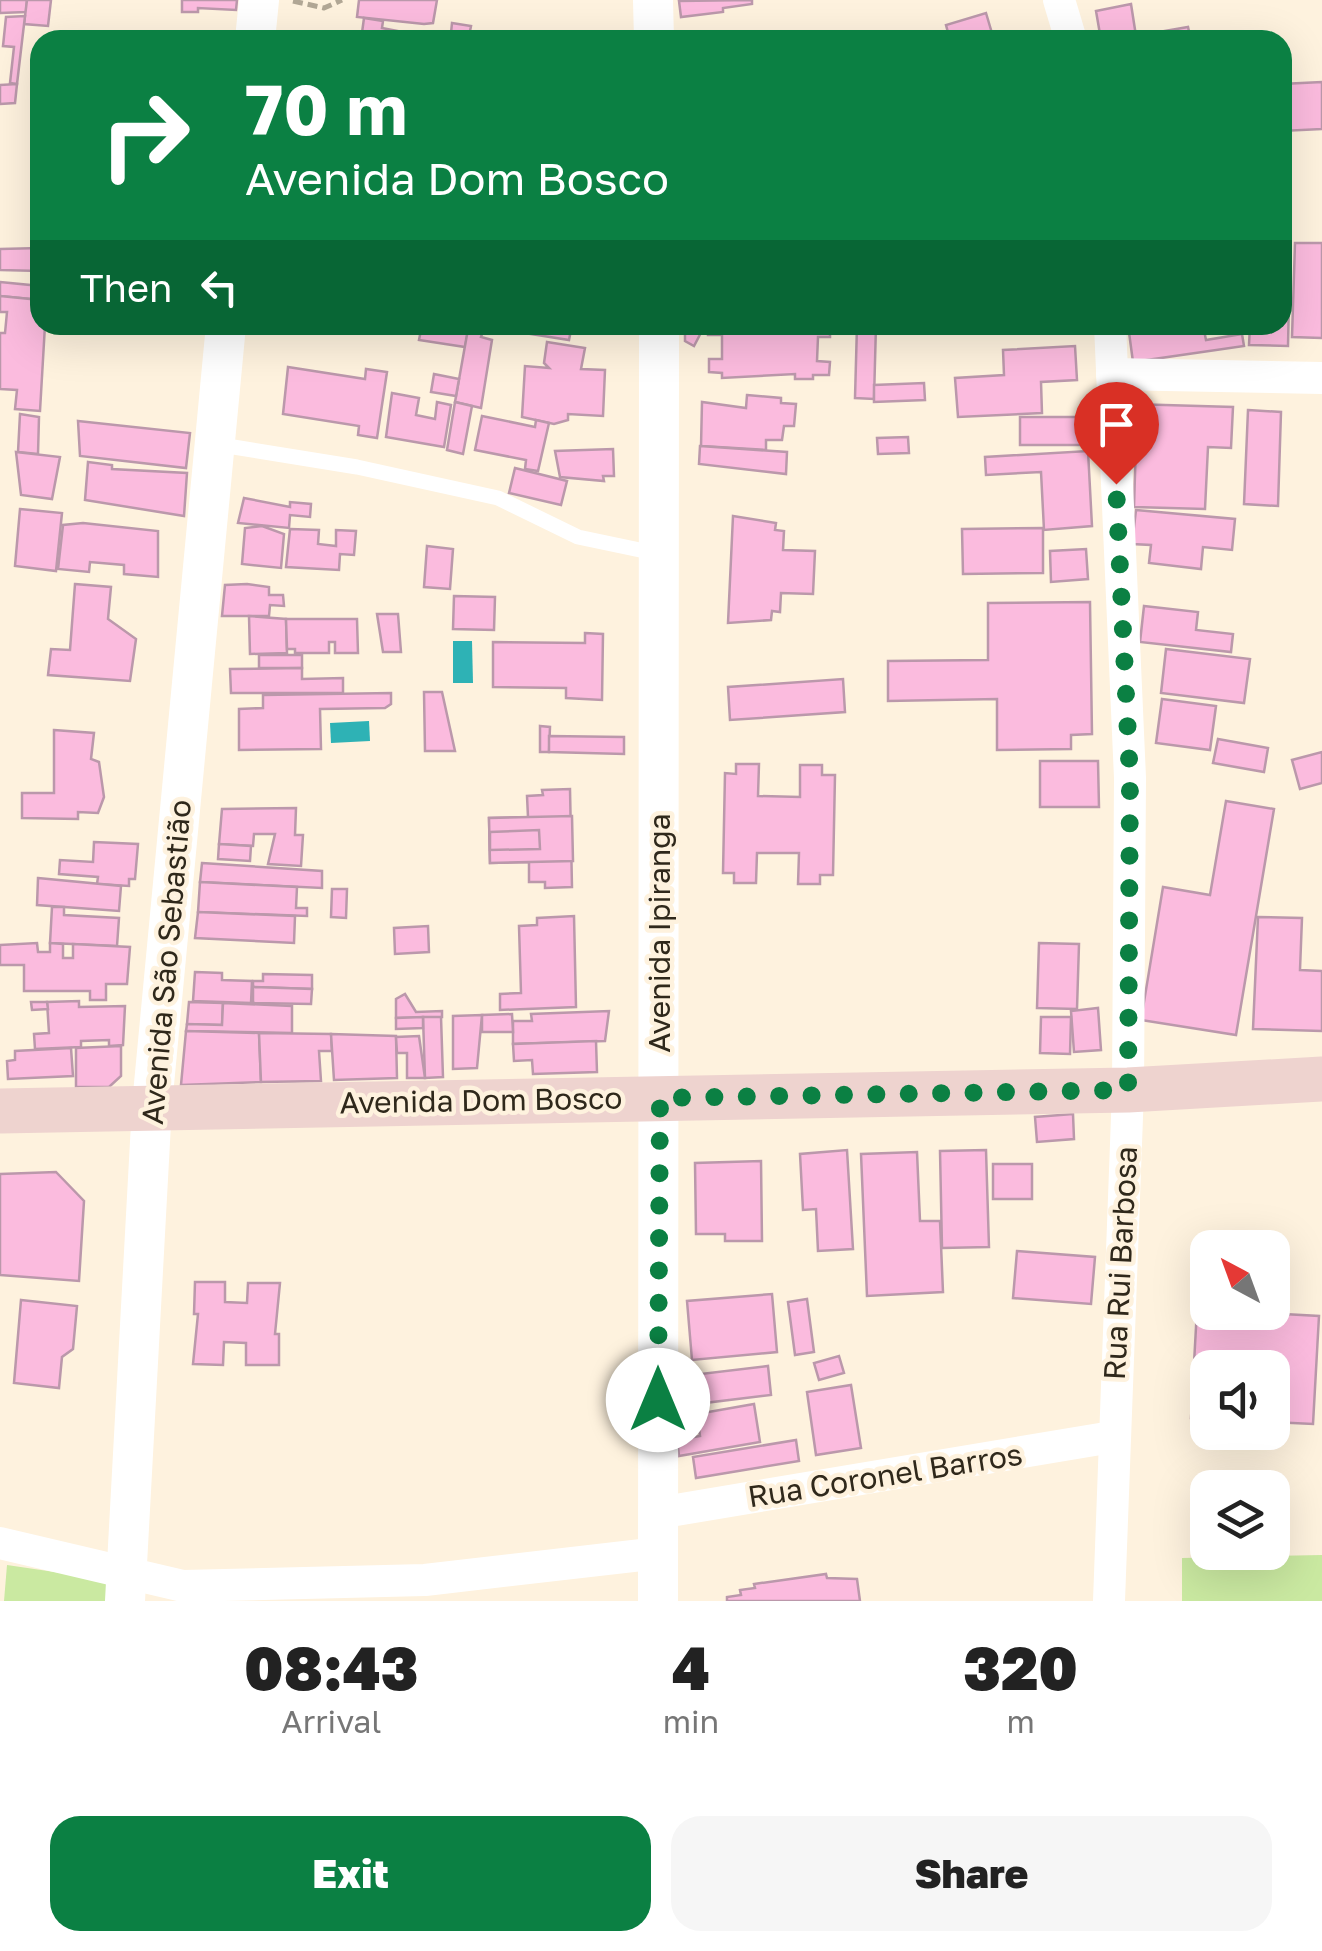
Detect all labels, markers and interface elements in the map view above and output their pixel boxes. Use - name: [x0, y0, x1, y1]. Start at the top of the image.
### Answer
- text: 70 m: [245, 66, 407, 150]
- icon: right: [80, 70, 210, 200]
- text: Avenida Dom Bosco: [245, 151, 669, 205]
- icon: left: [192, 260, 247, 315]
- text: Then: [80, 265, 172, 310]
- pin: [1074, 382, 1159, 485]
- icon: arrive: [1089, 397, 1144, 452]
- street label: Avenida São Sebastião: [134, 798, 198, 1126]
- street label: Avenida Ipiranga: [641, 813, 677, 1053]
- street label: Avenida Dom Bosco: [339, 1080, 623, 1120]
- street label: Rua Rui Barbosa: [1096, 1145, 1144, 1381]
- north arrow: [1190, 1230, 1290, 1330]
- map controls: [1190, 1230, 1290, 1570]
- position arrow: [606, 1348, 710, 1452]
- button: sound: [1190, 1350, 1290, 1450]
- street label: Rua Coronel Barros: [745, 1436, 1025, 1514]
- button: layers: [1190, 1470, 1290, 1570]
- text: 08:43: [244, 1631, 419, 1703]
- text: 4: [672, 1631, 710, 1703]
- text: 320: [963, 1631, 1078, 1703]
- text: Arrival: [281, 1702, 381, 1740]
- text: min: [663, 1702, 719, 1740]
- text: m: [1006, 1702, 1035, 1740]
- button: Exit: [50, 1816, 651, 1931]
- button: Share: [671, 1816, 1272, 1931]

